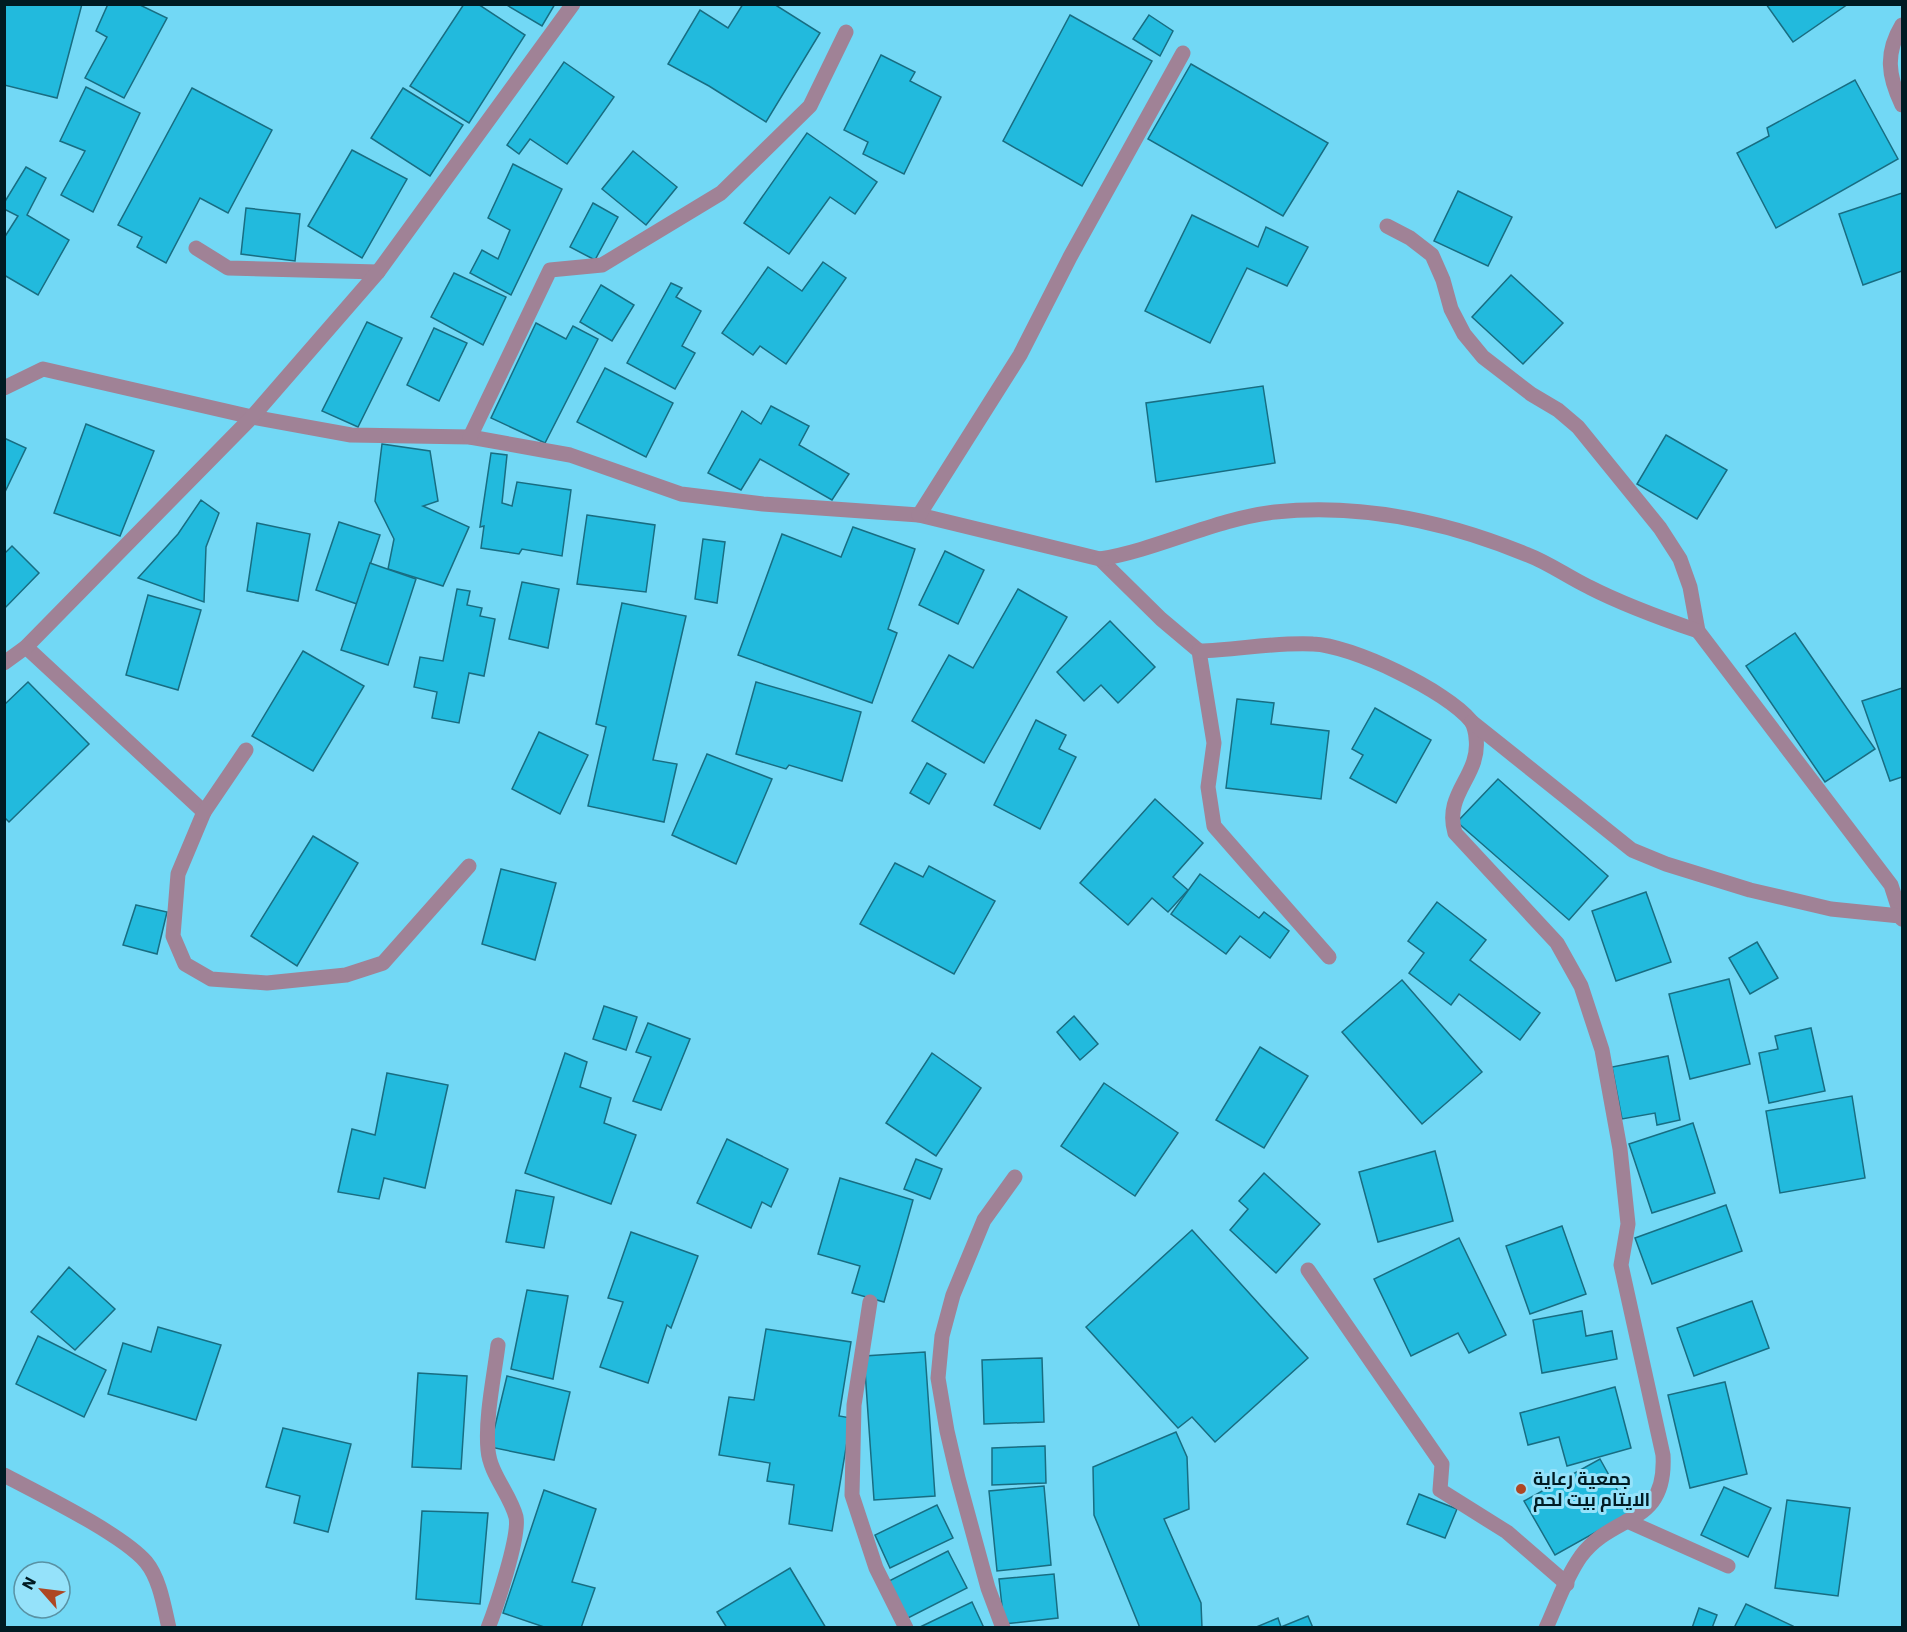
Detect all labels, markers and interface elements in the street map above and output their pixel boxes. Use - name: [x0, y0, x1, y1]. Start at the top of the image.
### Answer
- place label: جمعية رعاية الايتام بيت لحم: [1533, 1467, 1650, 1512]
- marker: جمعية رعاية الايتام بيت لحم: [1514, 1482, 1528, 1496]
- north arrow: [12, 1560, 72, 1620]
- text: N: [17, 1573, 40, 1593]

